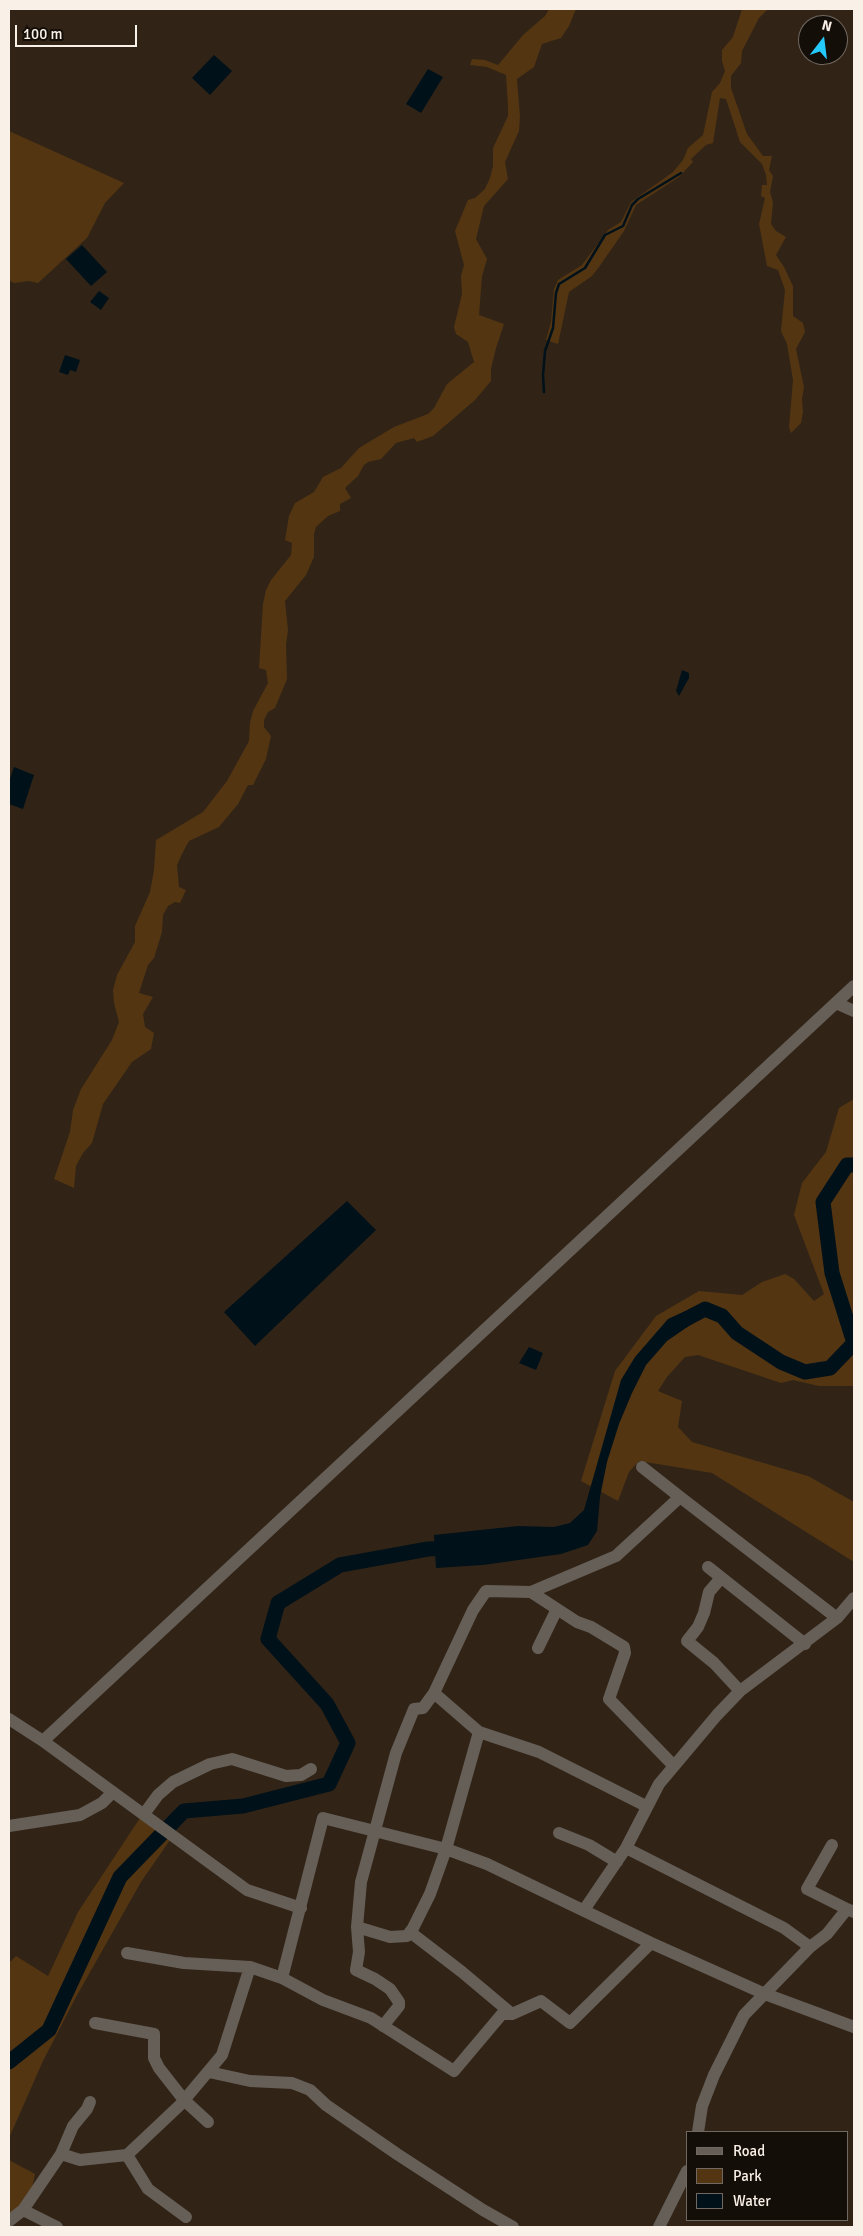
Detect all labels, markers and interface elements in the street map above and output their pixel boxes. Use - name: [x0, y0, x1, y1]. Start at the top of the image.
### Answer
- scale bar: [18, 15, 140, 47]
- north arrow: [798, 15, 848, 65]
- text: N: [820, 17, 834, 35]
- text: 100 m: [23, 25, 63, 43]
- legend: [686, 2131, 848, 2221]
- text: Road: [733, 2142, 765, 2160]
- text: Park: [733, 2167, 762, 2185]
- text: Water: [733, 2192, 771, 2210]

